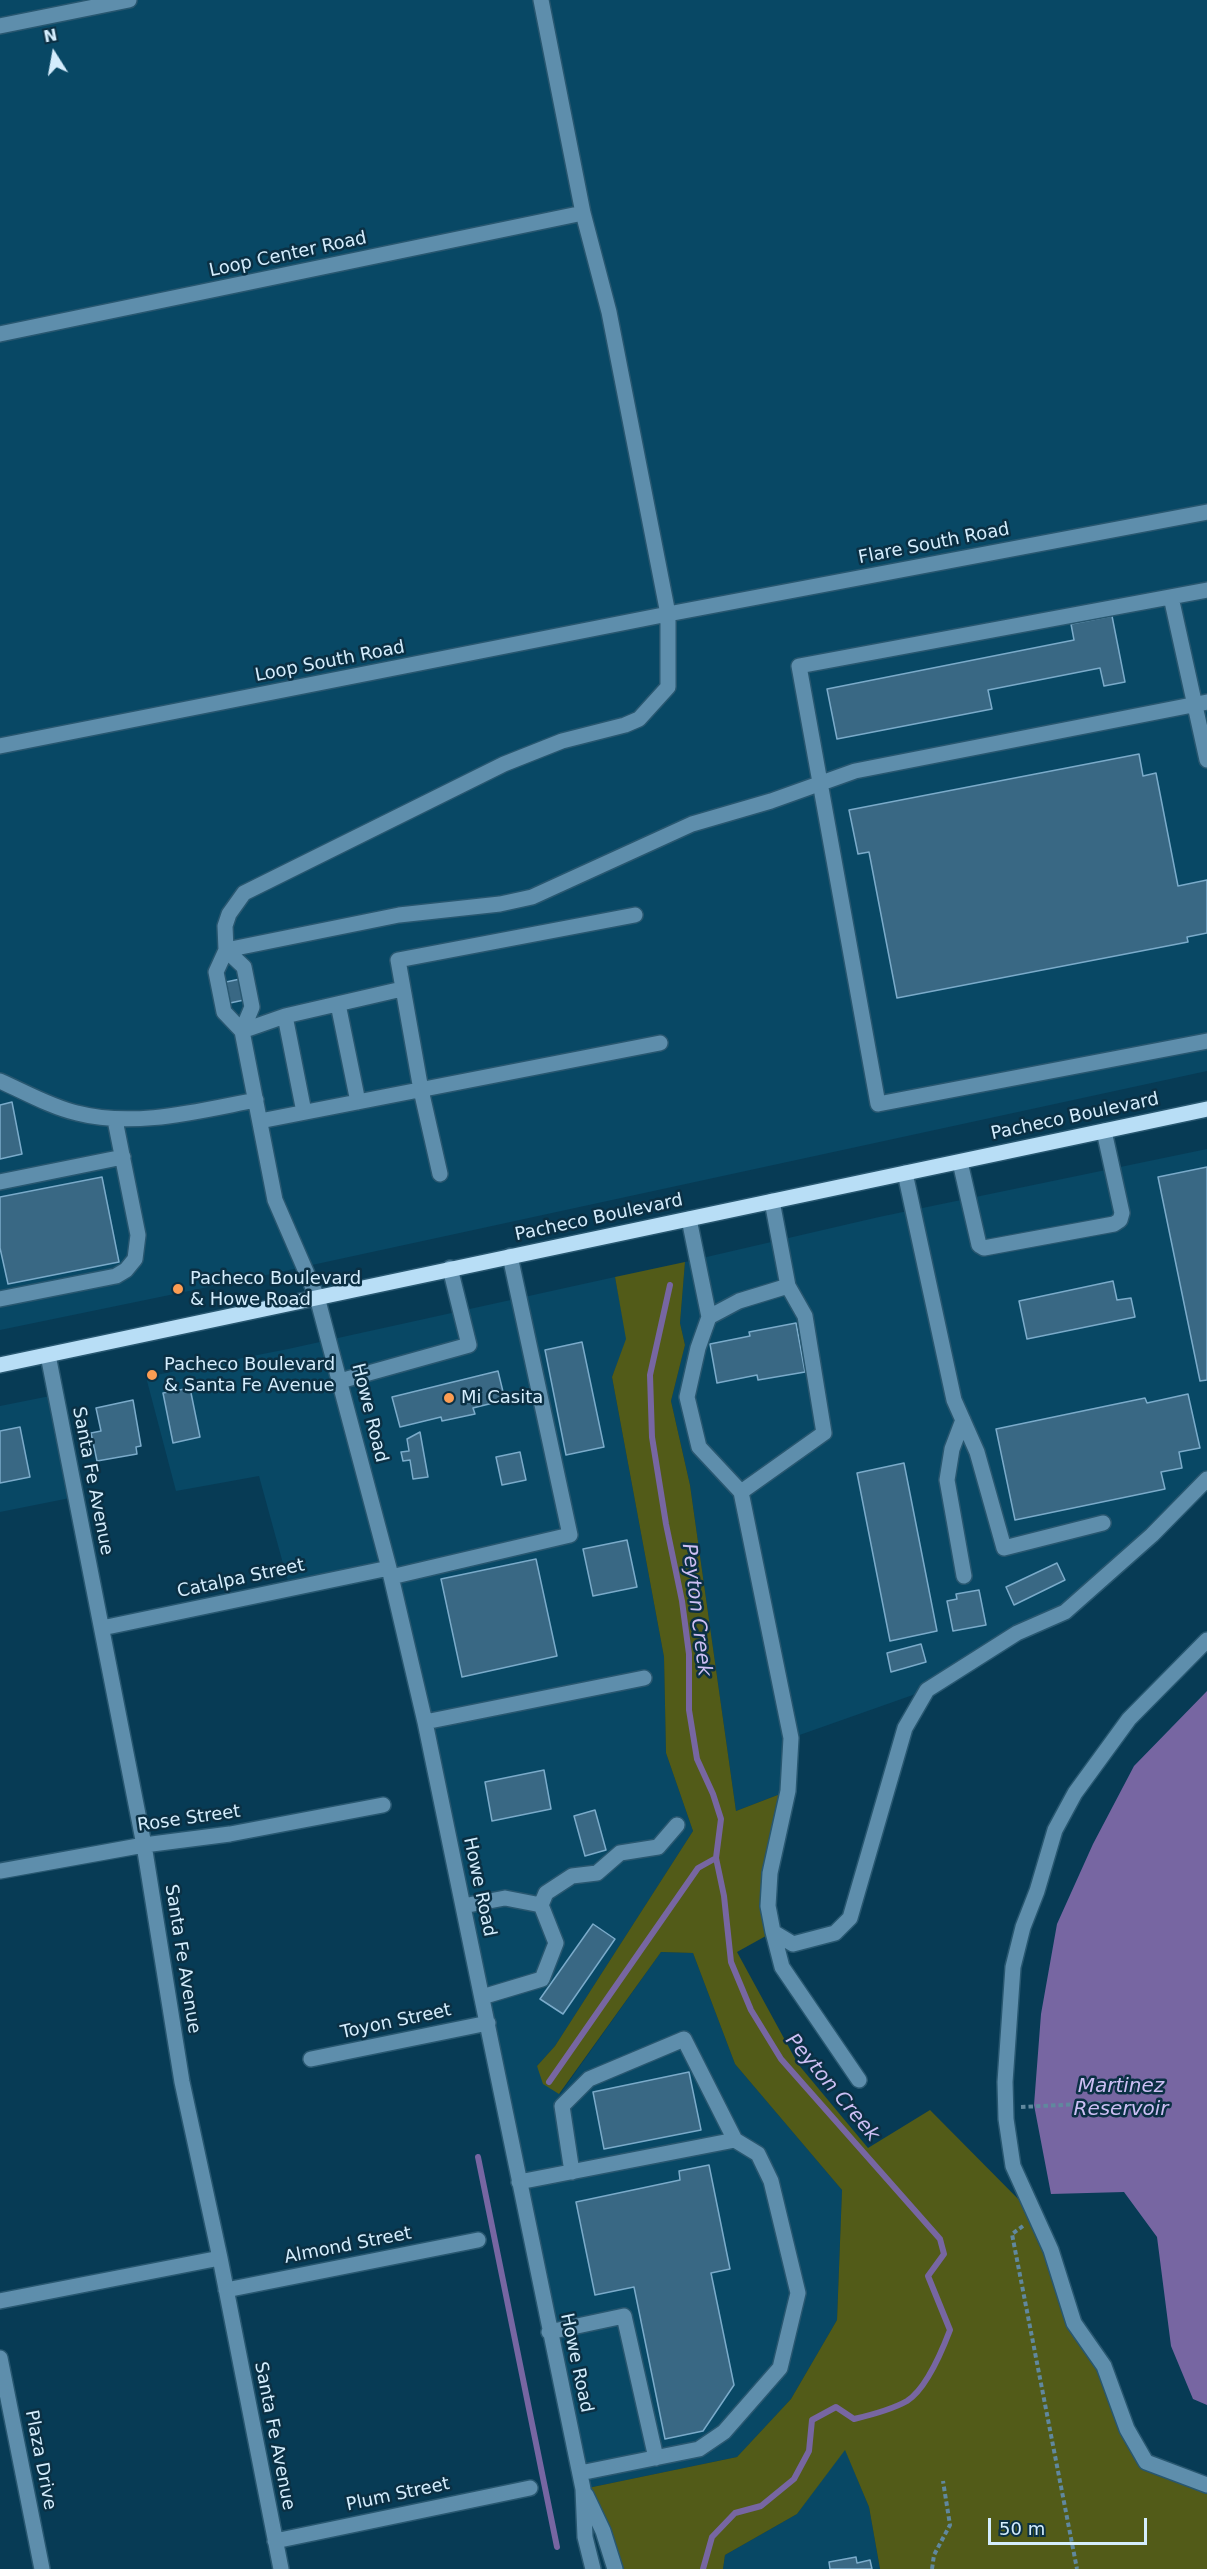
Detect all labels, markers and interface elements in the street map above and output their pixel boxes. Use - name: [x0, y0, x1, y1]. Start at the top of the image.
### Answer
- north arrow: [24, 24, 84, 84]
- text: N: [42, 25, 59, 46]
- street label: Loop Center Road: [207, 228, 369, 282]
- street label: Flare South Road: [857, 519, 1011, 569]
- street label: Loop South Road: [253, 637, 407, 687]
- street label: Pacheco Boulevard: [989, 1089, 1161, 1145]
- street label: Pacheco Boulevard: [513, 1190, 685, 1246]
- place label: Pacheco Boulevard & Howe Road: [190, 1268, 361, 1310]
- marker: Pacheco Boulevard & Howe Road: [171, 1282, 185, 1296]
- place label: Pacheco Boulevard & Santa Fe Avenue: [164, 1354, 335, 1396]
- street label: Howe Road: [346, 1361, 392, 1465]
- marker: Pacheco Boulevard & Santa Fe Avenue: [145, 1368, 159, 1382]
- place label: Mi Casita: [461, 1387, 543, 1409]
- marker: Mi Casita: [442, 1391, 456, 1405]
- street label: Santa Fe Avenue: [67, 1405, 117, 1557]
- water label: Peyton Creek: [676, 1542, 716, 1678]
- street label: Catalpa Street: [175, 1555, 307, 1603]
- street label: Rose Street: [136, 1801, 242, 1837]
- street label: Howe Road: [458, 1835, 500, 1939]
- street label: Santa Fe Avenue: [160, 1883, 204, 2035]
- street label: Toyon Street: [339, 2000, 453, 2044]
- water label: Peyton Creek: [780, 2029, 884, 2147]
- water label: Martinez Reservoir: [1074, 2075, 1168, 2122]
- street label: Almond Street: [283, 2223, 413, 2269]
- street label: Howe Road: [555, 2311, 597, 2415]
- street label: Santa Fe Avenue: [249, 2360, 299, 2512]
- street label: Plaza Drive: [20, 2408, 60, 2512]
- street label: Plum Street: [344, 2473, 452, 2517]
- scale bar: [991, 2506, 1150, 2544]
- text: 50 m: [999, 2518, 1045, 2539]

